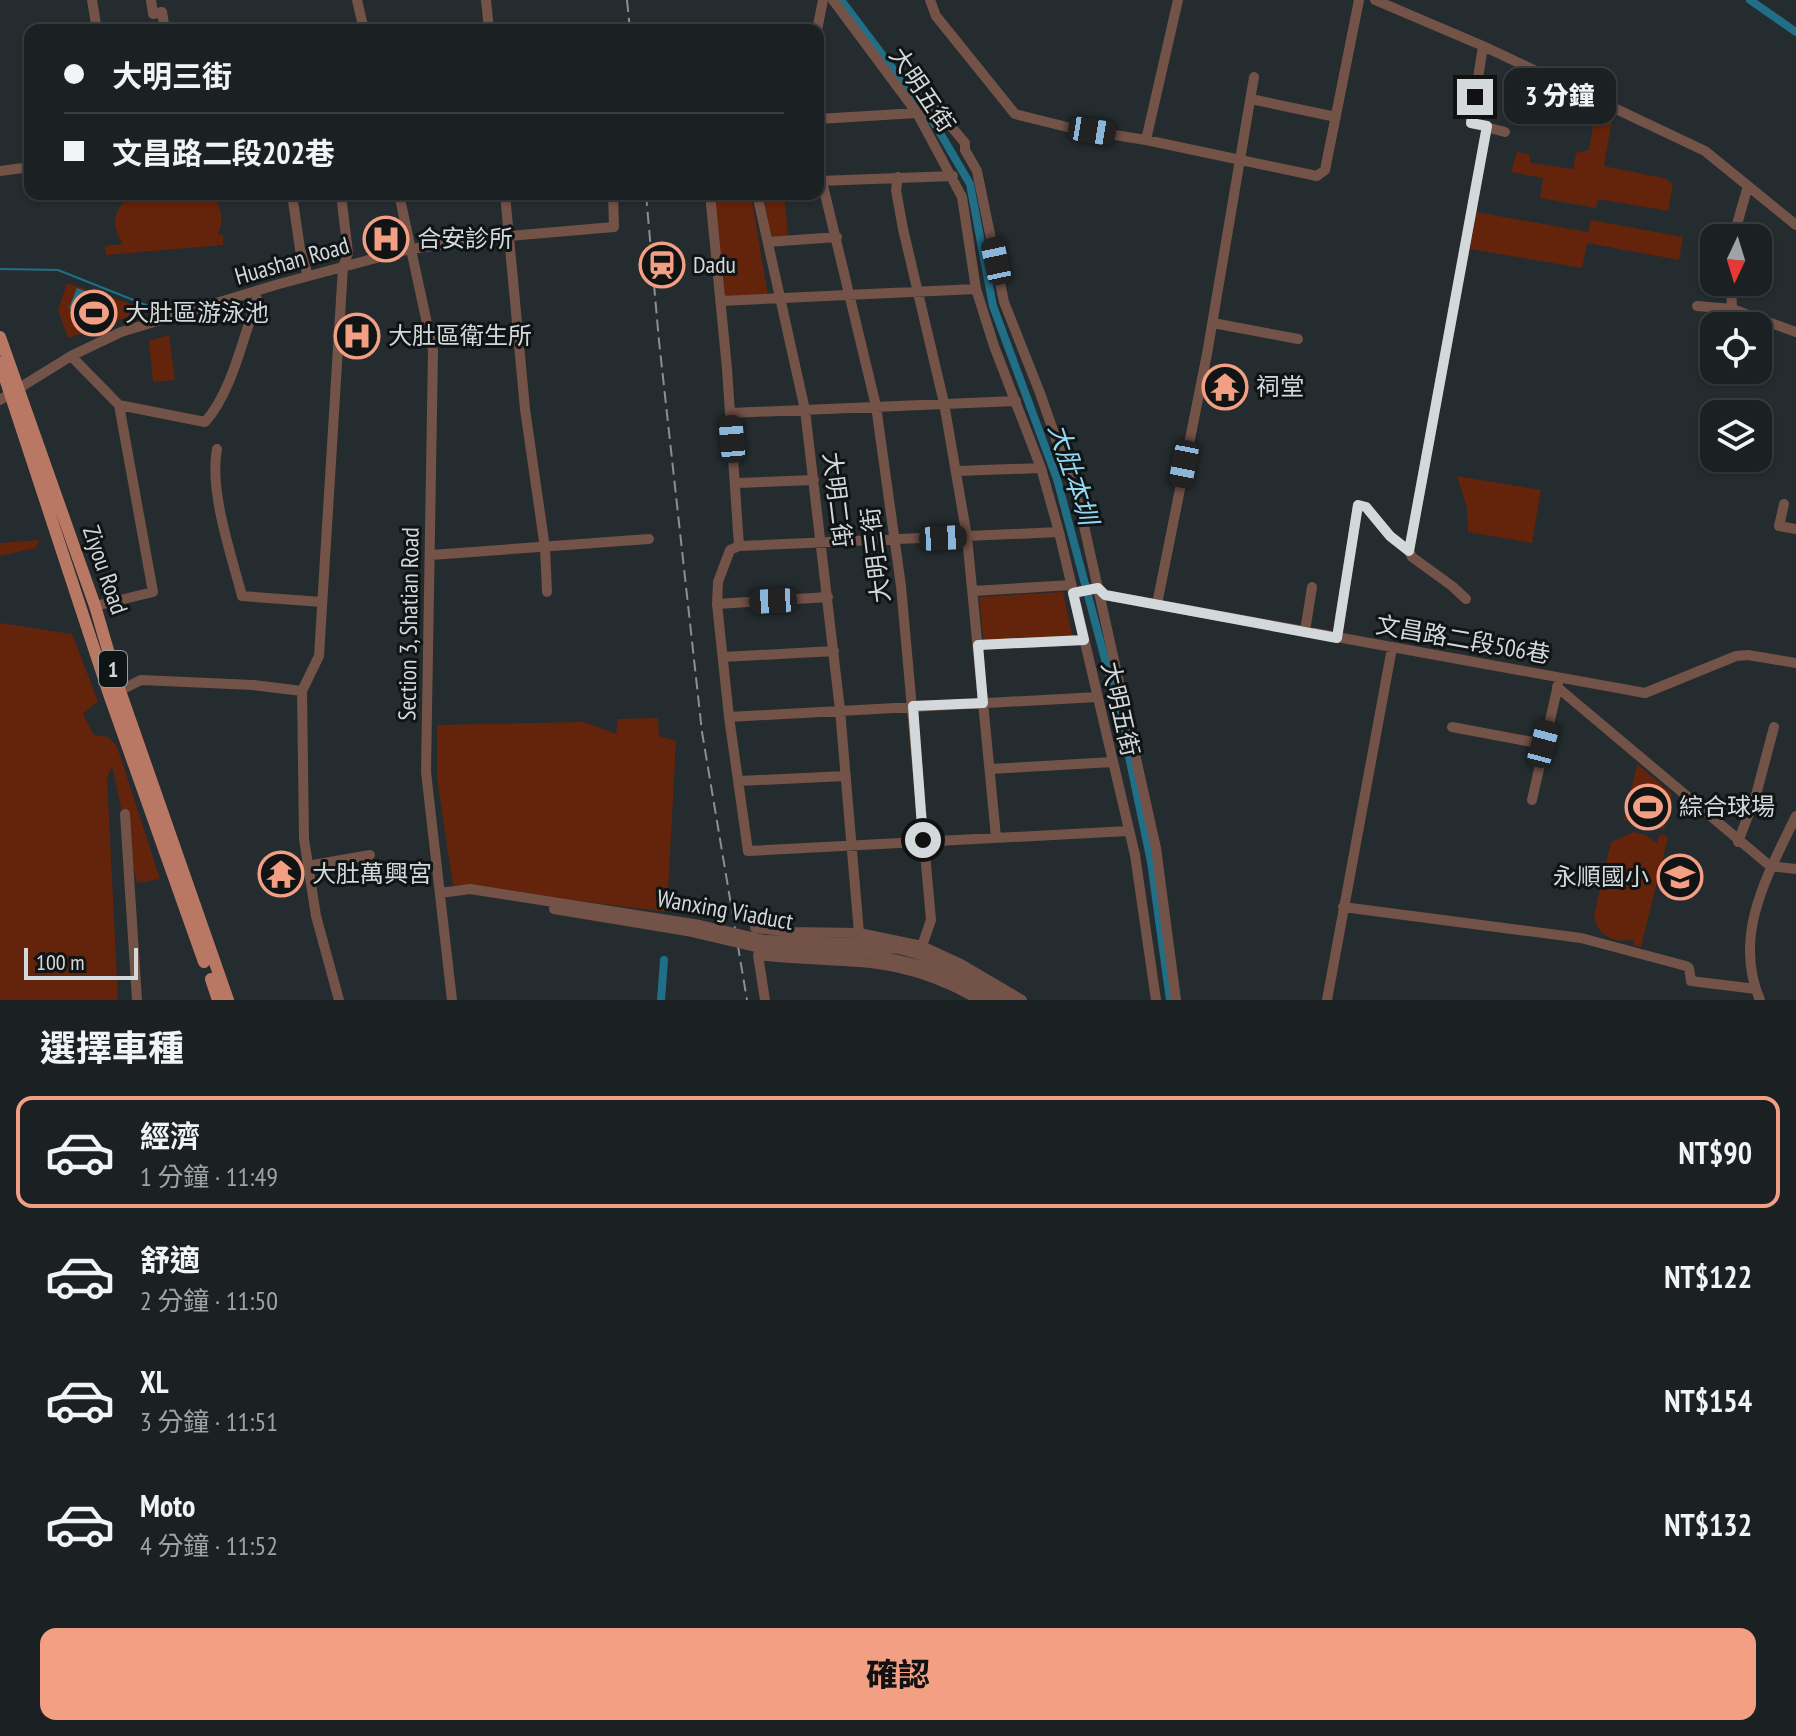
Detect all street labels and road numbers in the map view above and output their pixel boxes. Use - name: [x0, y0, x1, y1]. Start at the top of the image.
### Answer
- street label: 大明五街: [883, 41, 962, 138]
- street label: Huashan Road: [231, 229, 353, 292]
- street label: 大明二街: [816, 450, 859, 549]
- street label: 大明三街: [854, 506, 897, 605]
- street label: Ziyou Road: [76, 521, 135, 618]
- street label: Section 3, Shatian Road: [391, 527, 426, 721]
- street label: 文昌路二段506巷: [1374, 609, 1553, 670]
- road number: 1: [99, 651, 127, 687]
- street label: 大明五街: [1095, 659, 1146, 759]
- street label: Wanxing Viaduct: [655, 882, 796, 937]

